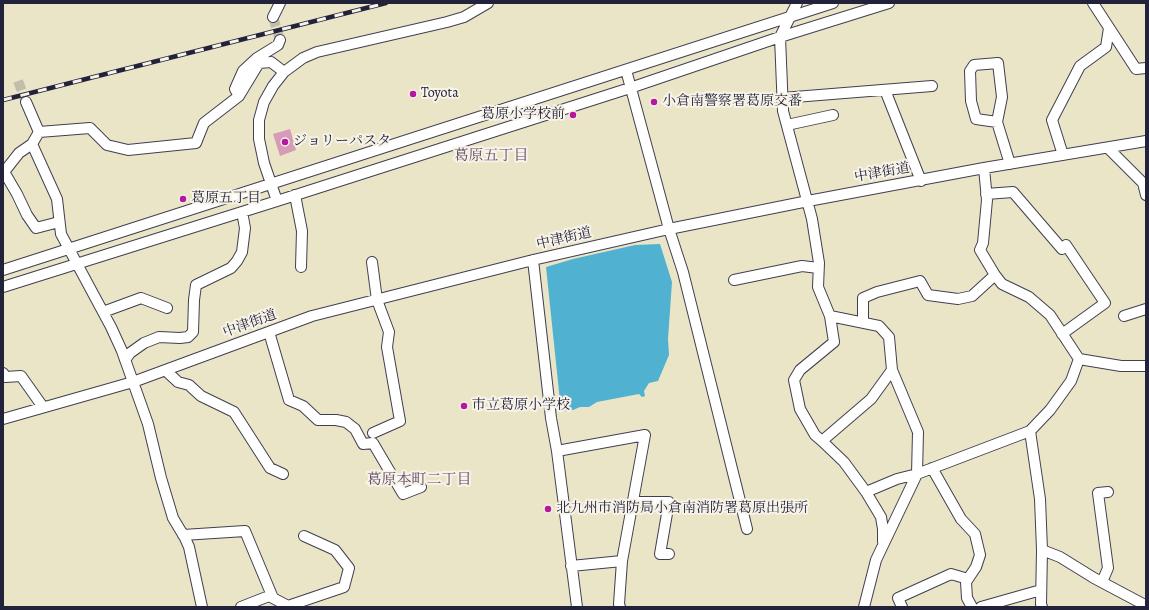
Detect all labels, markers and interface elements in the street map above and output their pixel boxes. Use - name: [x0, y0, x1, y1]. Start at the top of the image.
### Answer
- place label: Toyota: [421, 86, 459, 102]
- marker: Toyota: [408, 89, 418, 99]
- place label: 小倉南警察署葛原交番: [662, 94, 802, 110]
- marker: 小倉南警察署葛原交番: [649, 97, 659, 107]
- place label: 葛原小学校前: [481, 107, 565, 123]
- marker: 葛原小学校前: [568, 110, 578, 120]
- place label: ジョリーパスタ: [293, 134, 391, 150]
- marker: ジョリーパスタ: [280, 137, 290, 147]
- district label: 葛原五丁目: [454, 147, 528, 165]
- street label: 中津街道: [853, 160, 911, 186]
- place label: 葛原五丁目: [191, 191, 261, 207]
- marker: 葛原五丁目: [178, 194, 188, 204]
- street label: 中津街道: [535, 225, 593, 253]
- street label: 中津街道: [221, 307, 279, 341]
- place label: 市立葛原小学校: [472, 398, 570, 414]
- marker: 市立葛原小学校: [459, 401, 469, 411]
- district label: 葛原本町二丁目: [367, 471, 471, 489]
- place label: 北九州市消防局小倉南消防署葛原出張所: [556, 501, 808, 517]
- marker: 北九州市消防局小倉南消防署葛原出張所: [543, 504, 553, 514]

